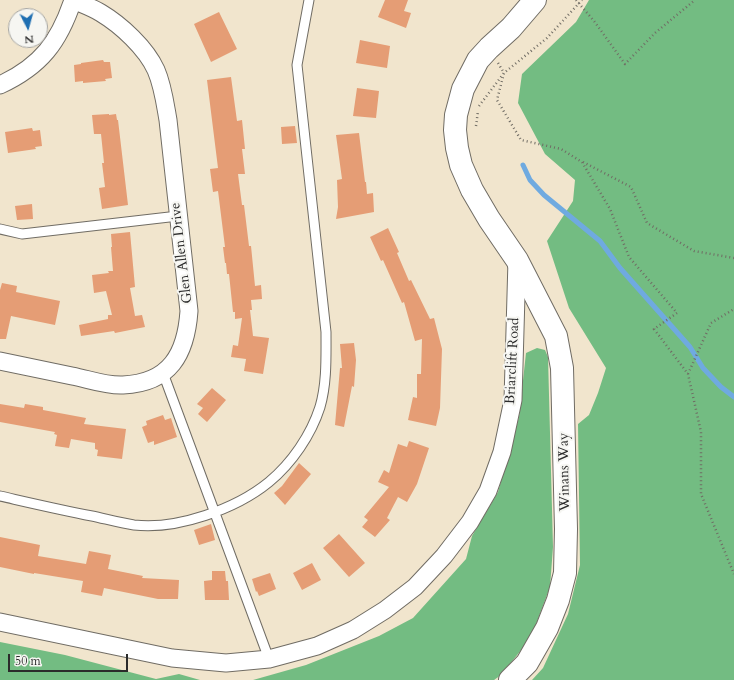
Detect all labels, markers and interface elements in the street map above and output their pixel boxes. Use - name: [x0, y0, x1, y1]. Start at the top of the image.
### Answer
- north arrow: [8, 8, 48, 48]
- text: N: [24, 31, 35, 47]
- street label: Glen Allen Drive: [167, 201, 197, 305]
- street label: Briarclift Road: [502, 317, 524, 405]
- street label: Winans Way: [556, 433, 574, 511]
- scale bar: [10, 646, 130, 672]
- text: 50 m: [15, 653, 41, 669]

